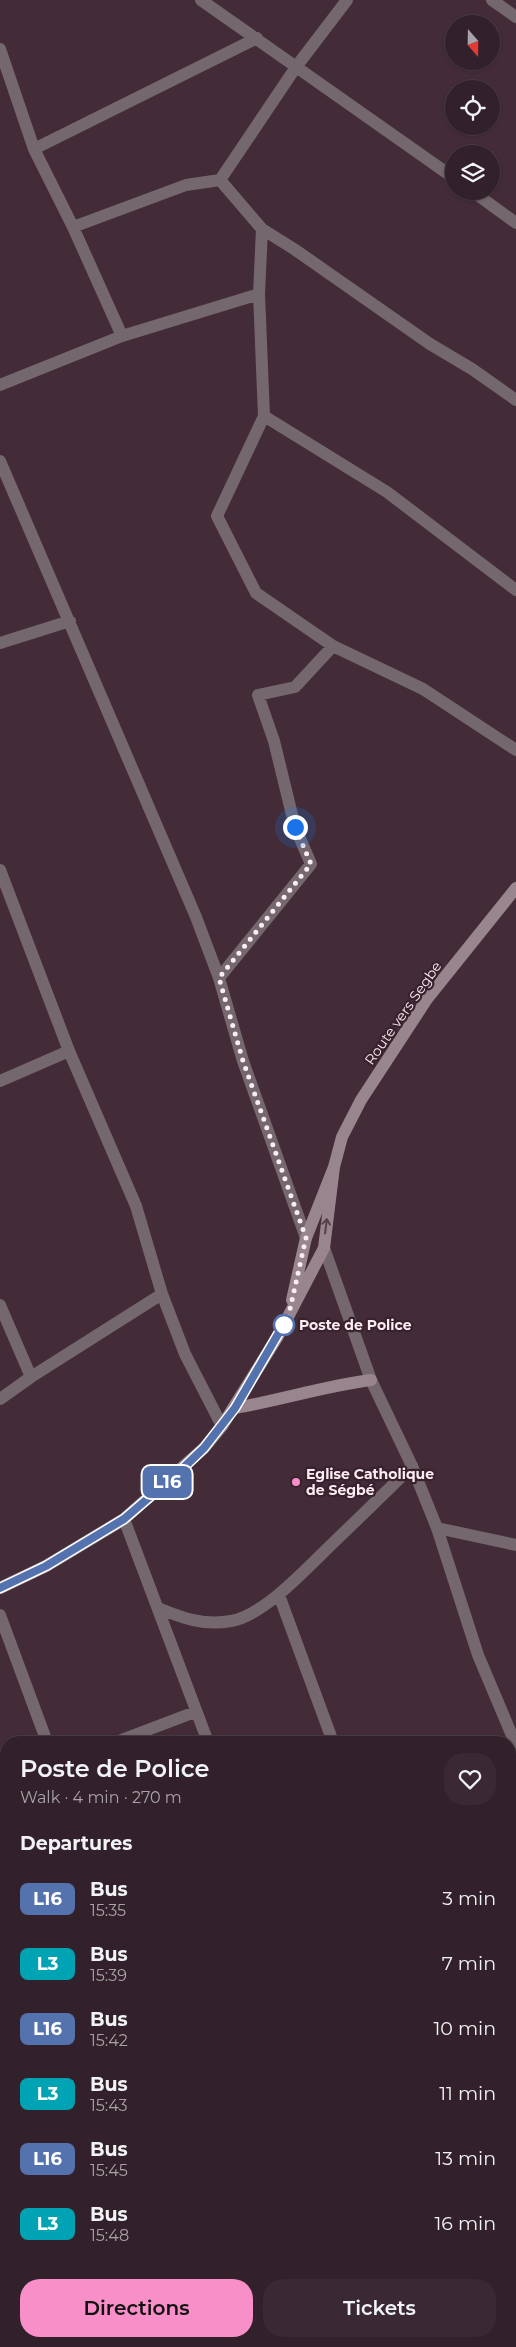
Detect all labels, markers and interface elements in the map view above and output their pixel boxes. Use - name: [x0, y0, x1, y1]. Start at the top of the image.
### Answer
- north arrow: [445, 15, 500, 70]
- map controls: [445, 15, 500, 200]
- button: locate: [445, 80, 500, 135]
- button: layers: [445, 145, 500, 200]
- your location: [283, 815, 308, 840]
- street label: Route vers Segbe: [361, 958, 445, 1068]
- one-way arrow: [321, 1218, 331, 1234]
- marker: Poste de Police: [273, 1314, 295, 1336]
- place label: Poste de Police: [299, 1316, 412, 1334]
- place label: Eglise Catholique de Ségbé: [306, 1465, 434, 1499]
- line badge: L16: [138, 1466, 196, 1498]
- text: L16: [153, 1471, 181, 1493]
- marker: Eglise Catholique de Ségbé: [290, 1476, 302, 1488]
- button: heart: [444, 1753, 496, 1805]
- text: Poste de Police: [20, 1754, 210, 1783]
- text: Walk · 4 min · 270 m: [20, 1788, 182, 1807]
- text: Departures: [20, 1832, 132, 1855]
- text: Bus: [90, 1878, 128, 1901]
- text: 3 min: [442, 1887, 496, 1910]
- text: L16: [33, 1888, 62, 1910]
- text: 15:35: [90, 1901, 126, 1920]
- text: Bus: [90, 1943, 128, 1966]
- text: 7 min: [442, 1952, 496, 1975]
- text: L3: [37, 1953, 58, 1975]
- text: 15:39: [90, 1966, 127, 1985]
- text: Bus: [90, 2008, 128, 2031]
- text: 10 min: [433, 2017, 496, 2040]
- text: L16: [33, 2018, 62, 2040]
- text: 15:42: [90, 2031, 128, 2050]
- text: Bus: [90, 2073, 128, 2096]
- text: 11 min: [439, 2082, 496, 2105]
- text: L3: [37, 2083, 58, 2105]
- text: 15:43: [90, 2096, 128, 2115]
- text: Bus: [90, 2138, 128, 2161]
- text: 13 min: [435, 2147, 496, 2170]
- text: L16: [33, 2148, 62, 2170]
- text: 15:45: [90, 2161, 128, 2180]
- text: Bus: [90, 2203, 128, 2226]
- text: 16 min: [434, 2212, 496, 2235]
- text: L3: [37, 2213, 58, 2235]
- text: 15:48: [90, 2226, 129, 2245]
- button: Directions: [20, 2279, 253, 2337]
- button: Tickets: [263, 2279, 496, 2337]

